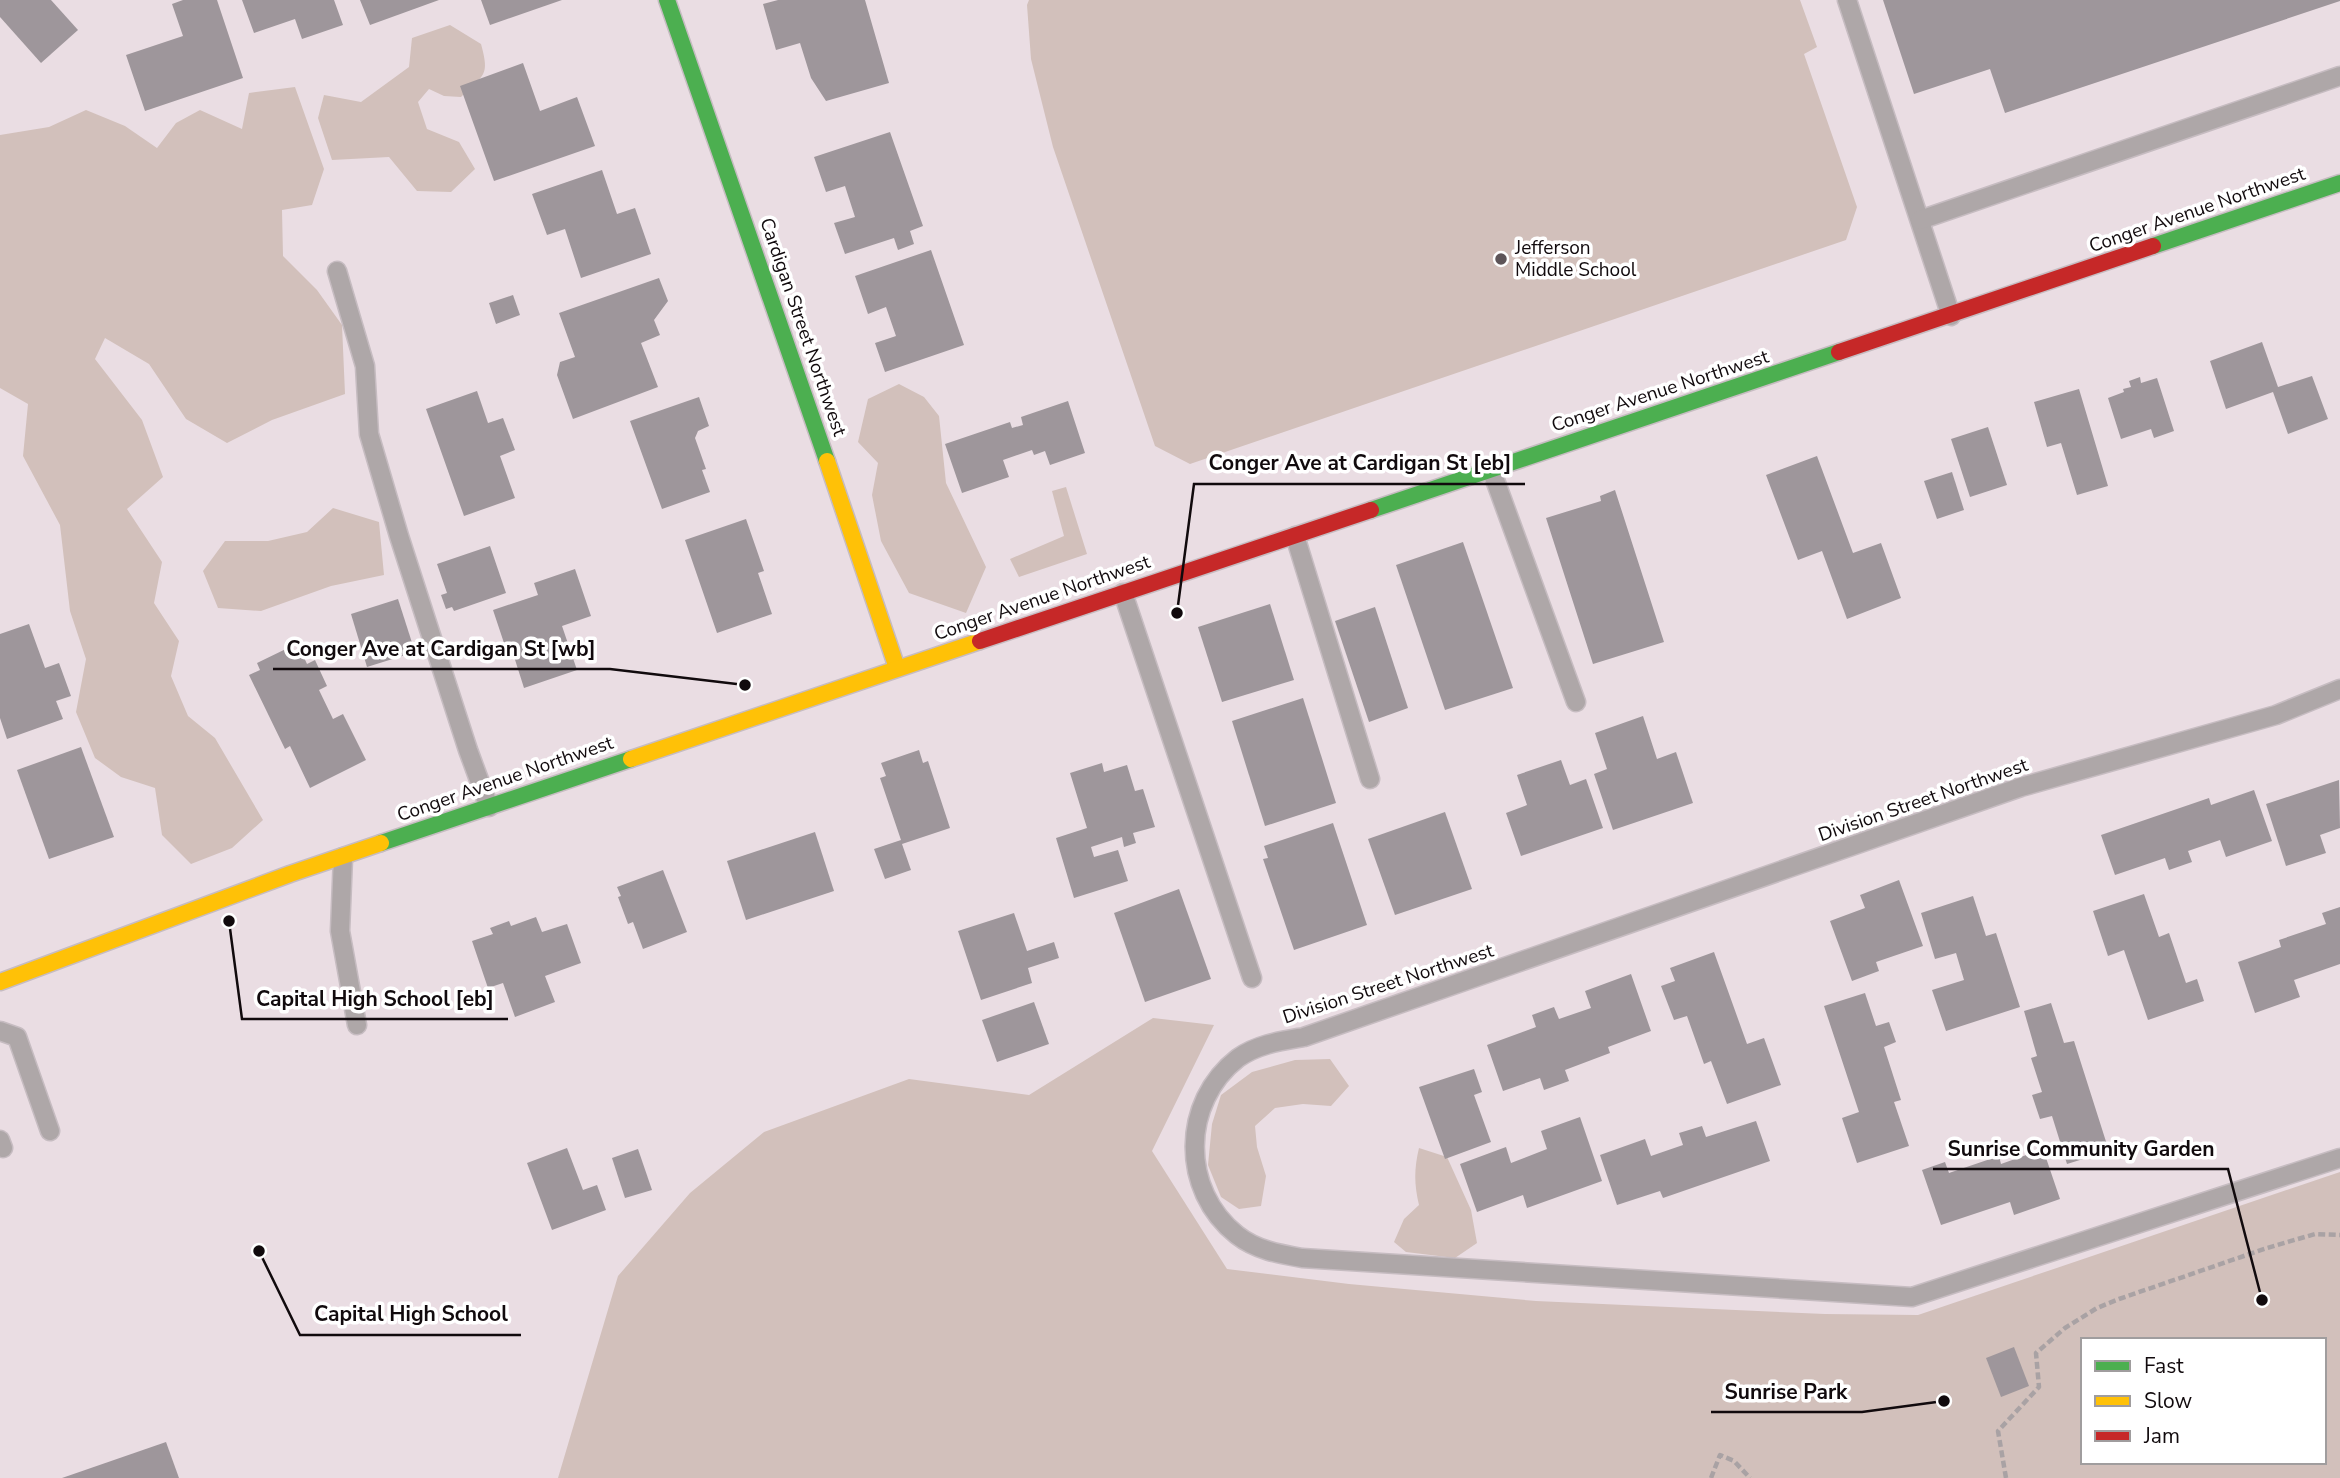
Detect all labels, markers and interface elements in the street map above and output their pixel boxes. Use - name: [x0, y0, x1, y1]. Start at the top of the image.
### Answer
- street label: Conger Avenue Northwest: [2086, 161, 2309, 259]
- street label: Cardigan Street Northwest: [753, 214, 853, 440]
- place label: Jefferson Middle School: [1514, 235, 1637, 283]
- marker: Jefferson Middle School: [1493, 251, 1509, 267]
- street label: Conger Avenue Northwest: [1548, 343, 1772, 438]
- callout: Conger Ave at Cardigan St [eb]: [1194, 442, 1525, 484]
- text: Conger Ave at Cardigan St [eb]: [1209, 449, 1511, 477]
- street label: Conger Avenue Northwest: [931, 549, 1154, 647]
- callout: Conger Ave at Cardigan St [wb]: [273, 627, 610, 669]
- text: Conger Ave at Cardigan St [wb]: [286, 635, 596, 663]
- street label: Conger Avenue Northwest: [394, 730, 617, 828]
- street label: Division Street Northwest: [1815, 752, 2032, 848]
- street label: Division Street Northwest: [1279, 938, 1497, 1030]
- callout: Capital High School [eb]: [242, 977, 508, 1019]
- text: Capital High School [eb]: [256, 985, 494, 1013]
- callout: Sunrise Community Garden: [1933, 1127, 2228, 1169]
- text: Sunrise Community Garden: [1947, 1135, 2215, 1163]
- callout: Capital High School: [300, 1293, 521, 1335]
- text: Capital High School: [314, 1300, 508, 1328]
- legend: [2081, 1338, 2326, 1464]
- text: Fast: [2144, 1352, 2184, 1380]
- callout: Sunrise Park: [1711, 1370, 1862, 1412]
- text: Sunrise Park: [1725, 1378, 1848, 1406]
- text: Slow: [2144, 1387, 2193, 1415]
- text: Jam: [2143, 1422, 2180, 1450]

